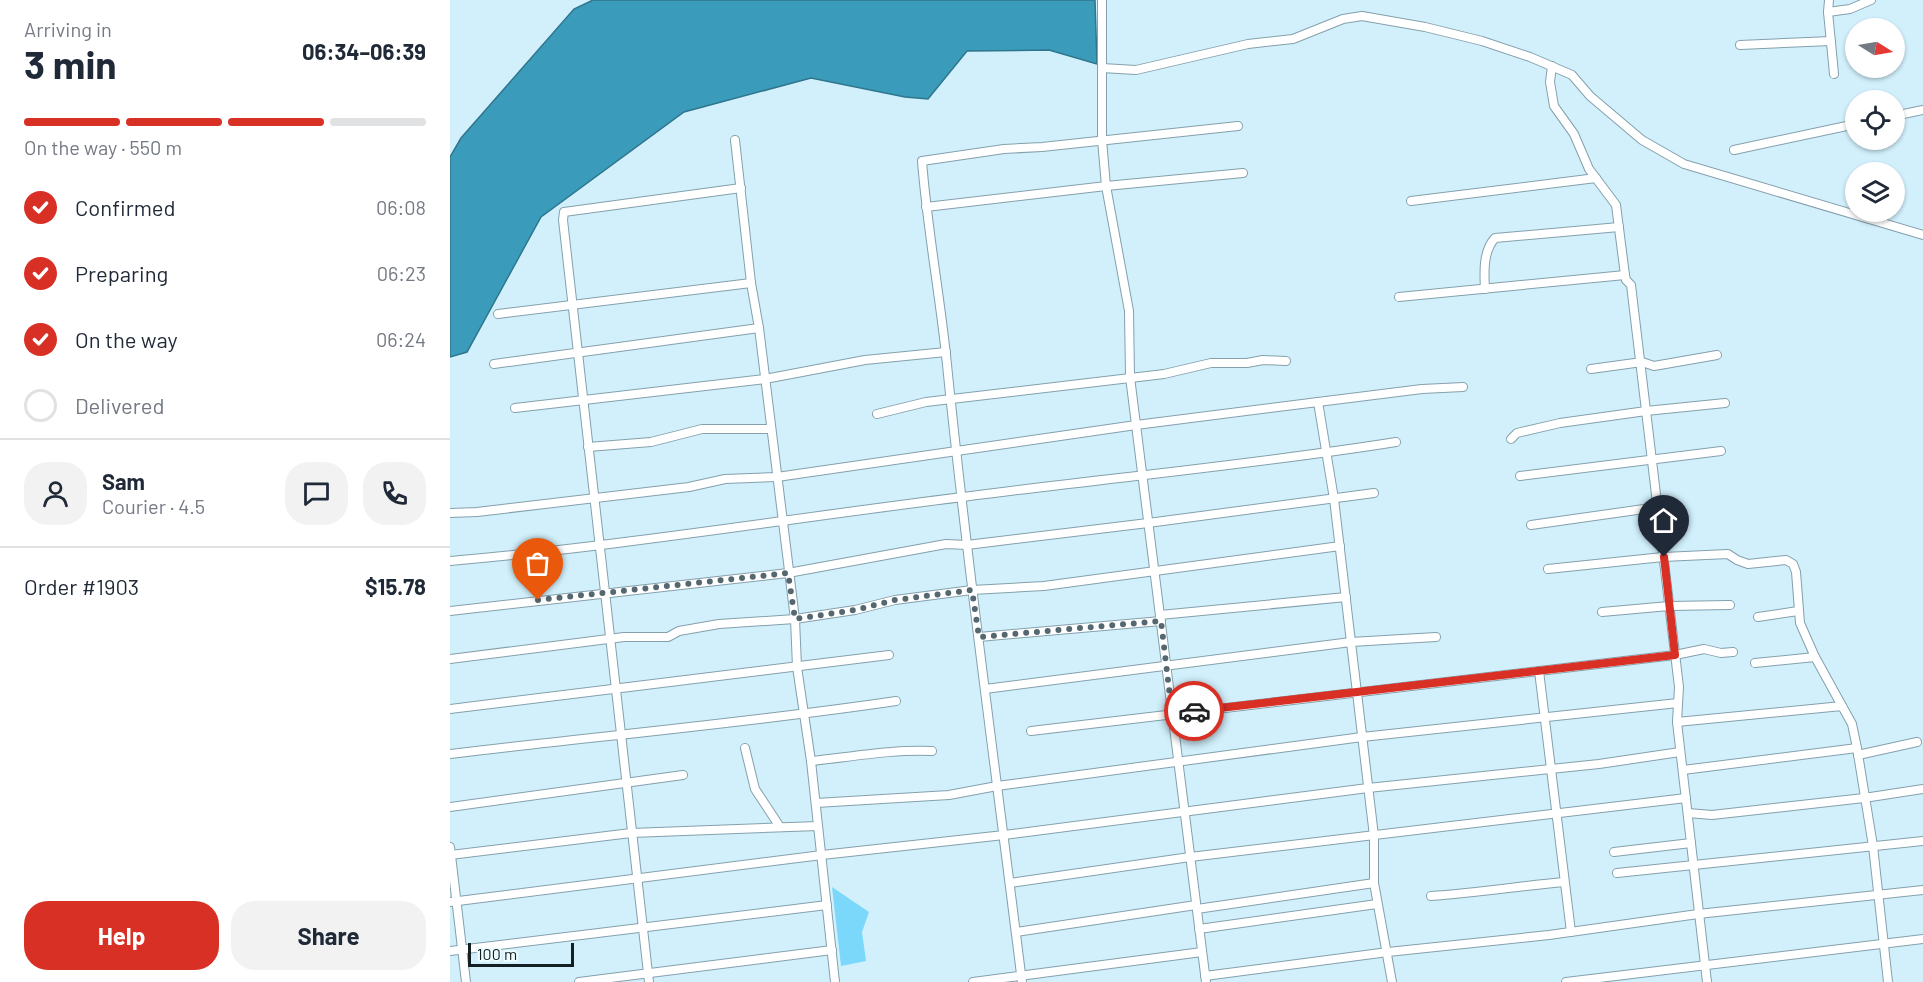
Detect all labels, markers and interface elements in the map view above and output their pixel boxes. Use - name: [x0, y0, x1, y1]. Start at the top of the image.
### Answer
- text: Arriving in: [24, 17, 112, 41]
- north arrow: [1845, 18, 1905, 78]
- map controls: [1845, 18, 1905, 222]
- text: 06:34–06:39: [302, 38, 426, 64]
- text: 3 min: [24, 40, 117, 87]
- button: locate: [1845, 90, 1905, 150]
- text: On the way · 550 m: [24, 135, 182, 159]
- button: layers: [1845, 162, 1905, 222]
- icon: check: [24, 191, 57, 224]
- text: Confirmed: [75, 194, 175, 220]
- text: 06:08: [376, 195, 426, 219]
- icon: check: [24, 257, 57, 290]
- text: Preparing: [75, 260, 168, 286]
- text: 06:23: [377, 261, 426, 285]
- icon: check: [24, 323, 57, 356]
- text: On the way: [75, 326, 178, 352]
- text: 06:24: [376, 327, 426, 351]
- text: Delivered: [75, 392, 164, 418]
- button: person: [24, 462, 87, 525]
- button: chat: [285, 462, 348, 525]
- button: phone: [363, 462, 426, 525]
- text: Sam: [102, 468, 145, 494]
- text: Courier · 4.5: [102, 494, 205, 518]
- pin: [1638, 495, 1689, 557]
- icon: home: [1647, 504, 1680, 537]
- pin: [512, 538, 563, 600]
- icon: bag: [521, 547, 554, 580]
- text: Order #1903: [24, 573, 139, 599]
- text: $15.78: [365, 573, 426, 599]
- courier: [1164, 681, 1224, 741]
- icon: car: [1178, 695, 1211, 728]
- button: Help: [24, 901, 219, 970]
- button: Share: [231, 901, 426, 970]
- scale bar: [468, 940, 574, 968]
- text: 100 m: [477, 944, 517, 963]

